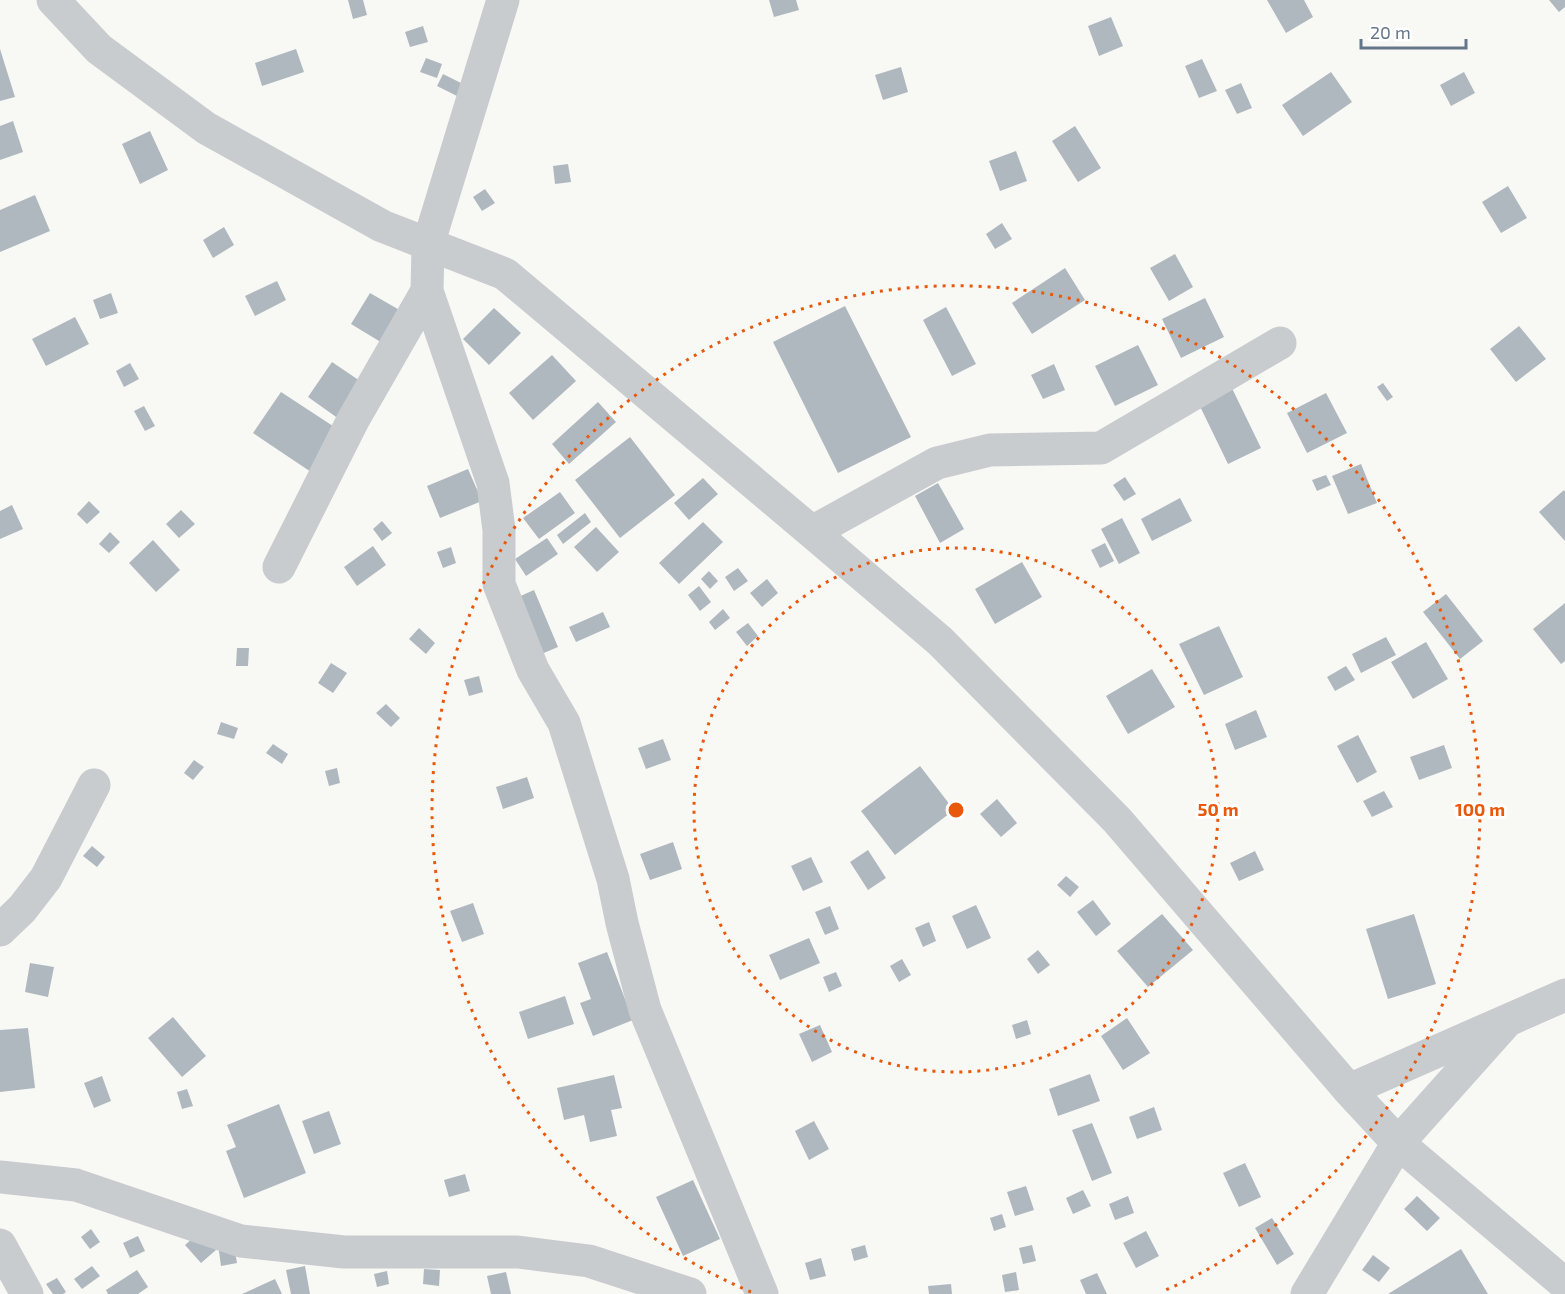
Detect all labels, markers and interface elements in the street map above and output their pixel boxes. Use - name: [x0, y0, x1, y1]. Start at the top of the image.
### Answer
- scale bar: [1361, 12, 1466, 50]
- text: 20 m: [1370, 21, 1411, 43]
- text: 50 m: [1197, 798, 1239, 820]
- text: 100 m: [1455, 798, 1505, 820]
- centre of rings: [946, 800, 966, 820]

